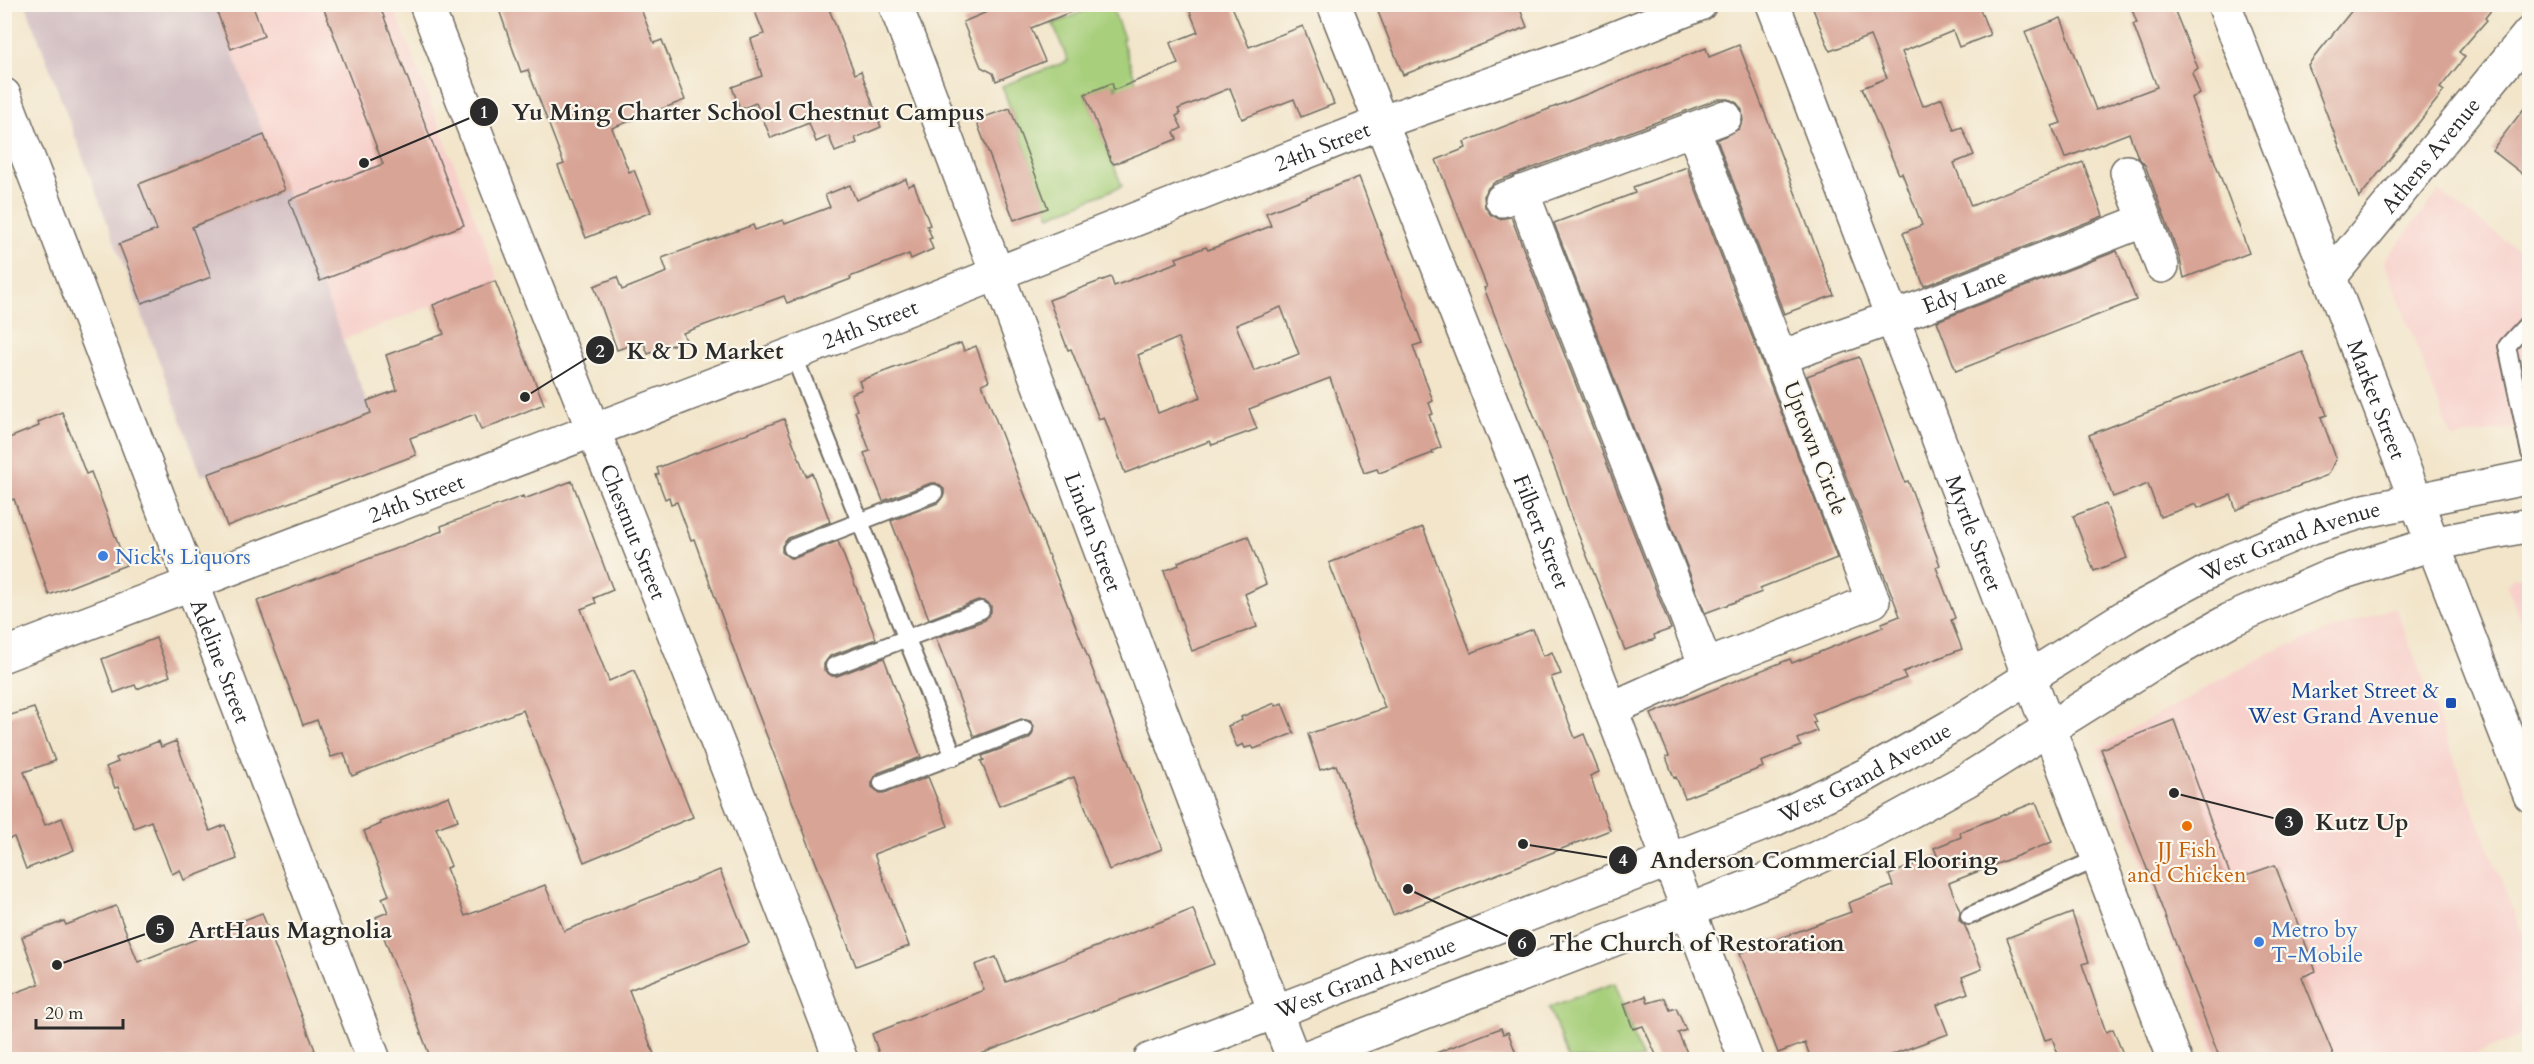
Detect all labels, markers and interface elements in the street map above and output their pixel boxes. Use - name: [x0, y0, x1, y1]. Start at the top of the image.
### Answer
- callout: Yu Ming Charter School Chestnut Campus: [469, 91, 996, 133]
- street label: Athens Avenue: [2374, 91, 2488, 220]
- text: Yu Ming Charter School Chestnut Campus: [511, 96, 985, 129]
- text: 1: [479, 100, 489, 125]
- street label: 24th Street: [1270, 114, 1375, 179]
- street label: Edy Lane: [1918, 261, 2011, 321]
- street label: 24th Street: [818, 292, 922, 357]
- callout: K & D Market: [585, 329, 796, 371]
- text: K & D Market: [627, 335, 784, 368]
- street label: Market Street: [2339, 336, 2413, 464]
- text: 2: [595, 339, 605, 364]
- street label: Uptown Circle: [1776, 377, 1854, 520]
- street label: Chestnut Street: [592, 460, 673, 604]
- street label: 24th Street: [364, 467, 469, 531]
- street label: Linden Street: [1057, 468, 1129, 596]
- street label: Filbert Street: [1506, 470, 1577, 593]
- street label: Myrtle Street: [1938, 471, 2009, 596]
- street label: West Grand Avenue: [2194, 494, 2383, 590]
- place label: Nick's Liquors: [115, 542, 251, 572]
- marker: Nick's Liquors: [96, 549, 110, 563]
- street label: Adeline Street: [183, 595, 257, 728]
- place label: Market Street & West Grand Avenue: [2247, 676, 2440, 731]
- marker: Market Street & West Grand Avenue: [2444, 696, 2458, 710]
- street label: West Grand Avenue: [1773, 715, 1957, 831]
- callout: Kutz Up: [2274, 801, 2421, 843]
- text: Kutz Up: [2315, 806, 2409, 839]
- text: 3: [2284, 810, 2294, 835]
- marker: JJ Fish and Chicken: [2180, 819, 2194, 833]
- place label: JJ Fish and Chicken: [2127, 835, 2247, 890]
- callout: Anderson Commercial Flooring: [1608, 839, 2010, 881]
- text: Anderson Commercial Flooring: [1650, 844, 1999, 877]
- text: 4: [1618, 848, 1628, 873]
- callout: ArtHaus Magnolia: [145, 908, 404, 950]
- text: ArtHaus Magnolia: [188, 914, 392, 947]
- place label: Metro by T-Mobile: [2271, 915, 2363, 970]
- text: 5: [155, 917, 165, 942]
- callout: The Church of Restoration: [1507, 922, 1857, 964]
- text: The Church of Restoration: [1549, 927, 1845, 960]
- street label: West Grand Avenue: [1270, 930, 1460, 1027]
- text: 6: [1517, 931, 1527, 956]
- marker: Metro by T-Mobile: [2252, 935, 2266, 949]
- scale bar: [36, 992, 123, 1030]
- text: 20 m: [45, 1001, 84, 1026]

